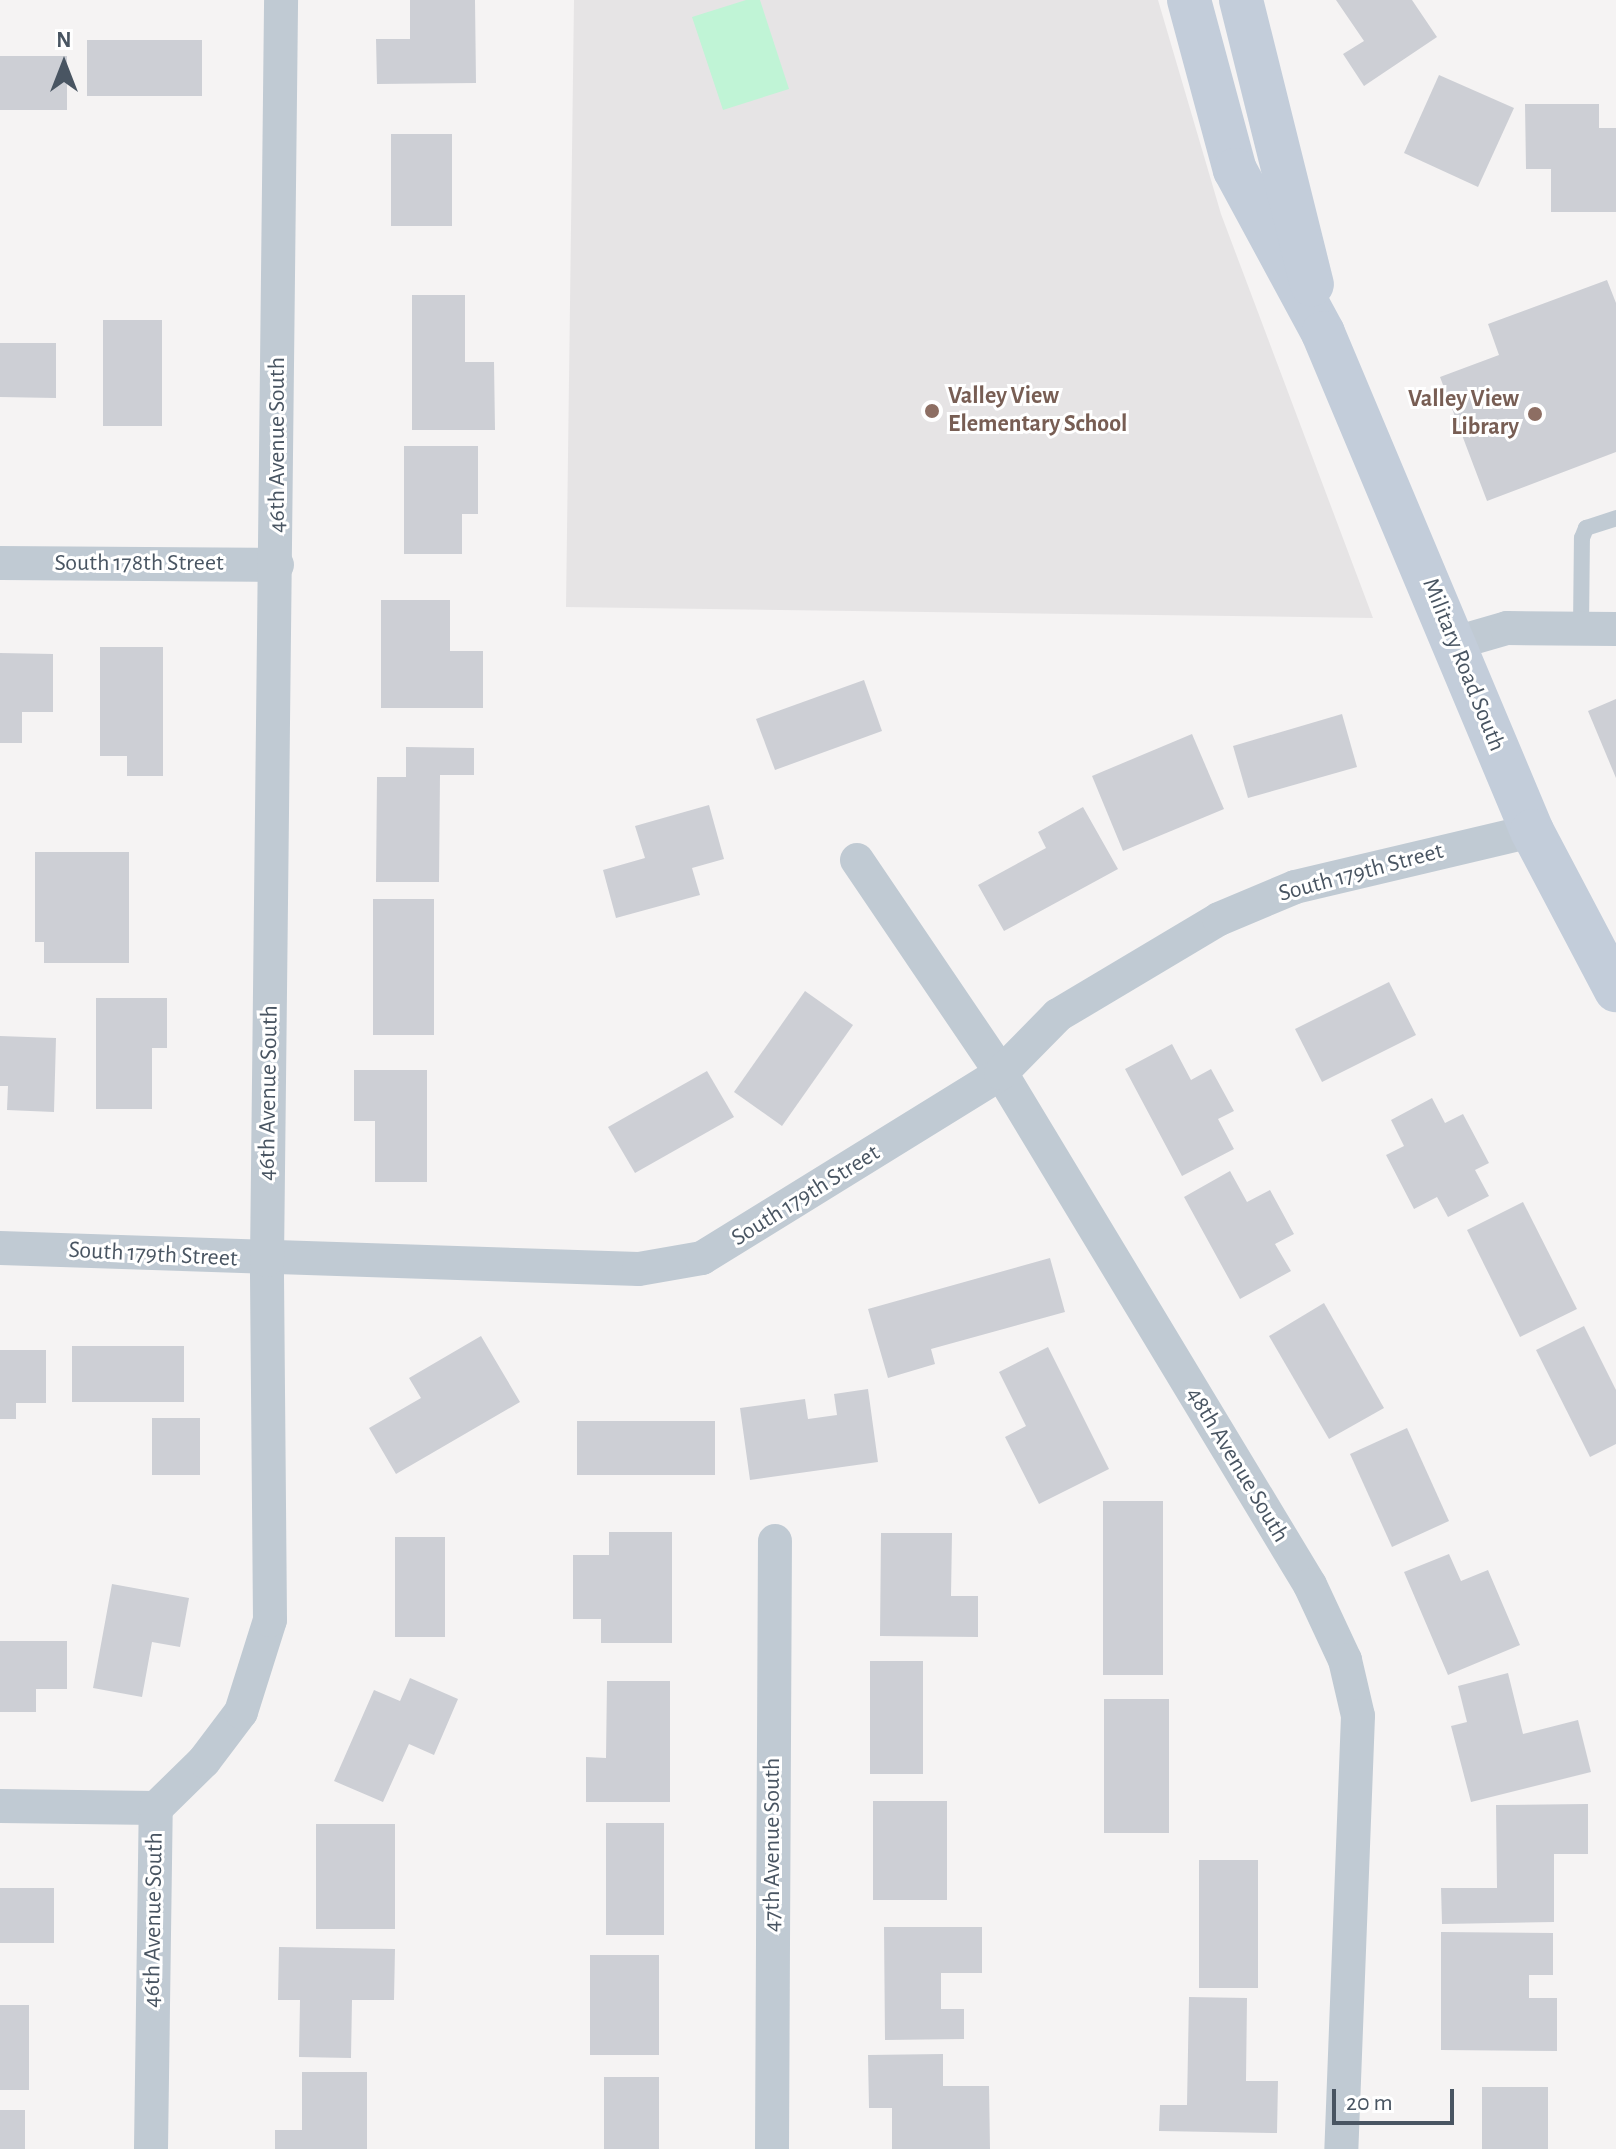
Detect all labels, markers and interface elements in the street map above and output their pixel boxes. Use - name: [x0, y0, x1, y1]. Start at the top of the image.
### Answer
- north arrow: [24, 24, 104, 104]
- text: N: [56, 29, 72, 51]
- street label: 46th Avenue South: [264, 357, 292, 533]
- place label: Valley View Elementary School: [948, 383, 1127, 439]
- place label: Valley View Library: [1408, 386, 1519, 442]
- marker: Valley View Elementary School: [923, 402, 941, 420]
- marker: Valley View Library: [1526, 405, 1544, 423]
- street label: South 178th Street: [54, 550, 224, 578]
- street label: Military Road South: [1415, 574, 1511, 756]
- street label: South 179th Street: [1276, 837, 1446, 909]
- street label: 46th Avenue South: [253, 1005, 285, 1181]
- street label: South 179th Street: [727, 1139, 885, 1253]
- street label: South 179th Street: [68, 1236, 238, 1274]
- street label: 48th Avenue South: [1179, 1382, 1295, 1548]
- street label: 47th Avenue South: [759, 1758, 787, 1932]
- street label: 46th Avenue South: [138, 1832, 170, 2008]
- scale bar: [1336, 2073, 1458, 2123]
- text: 20 m: [1346, 2091, 1393, 2115]

